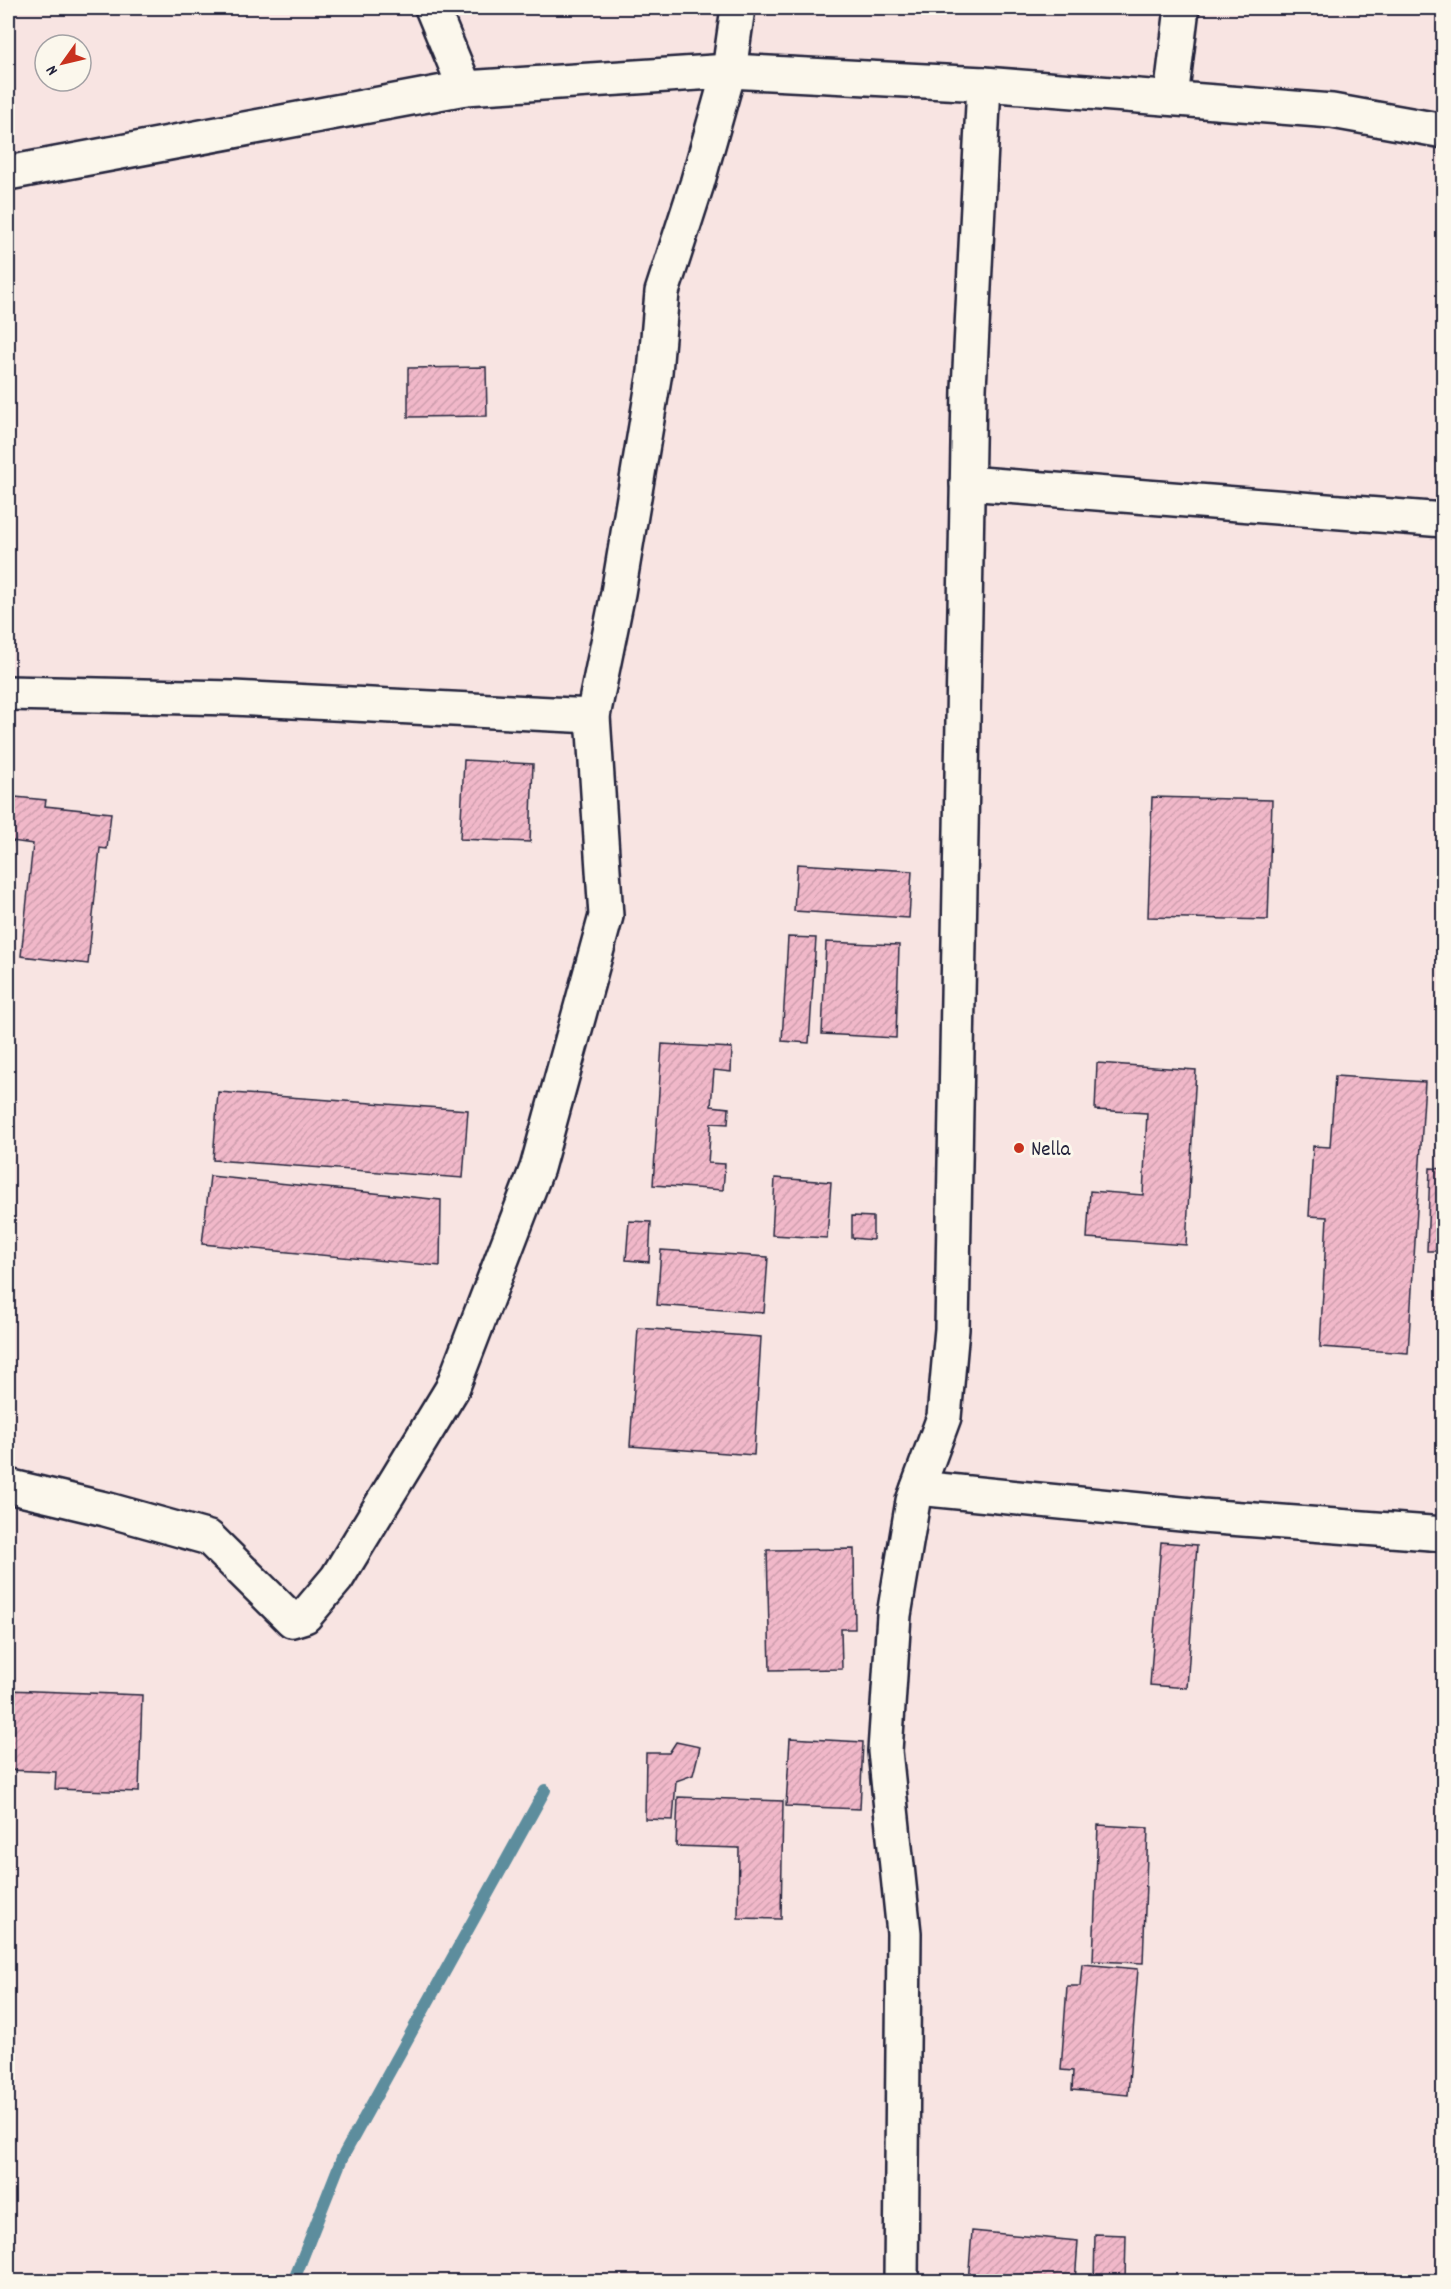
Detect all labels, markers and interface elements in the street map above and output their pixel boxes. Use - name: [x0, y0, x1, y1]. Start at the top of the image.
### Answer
- north arrow: [33, 33, 93, 93]
- text: N: [41, 60, 64, 80]
- place label: Nella: [1031, 1136, 1072, 1166]
- marker: Nella: [1012, 1141, 1026, 1155]

